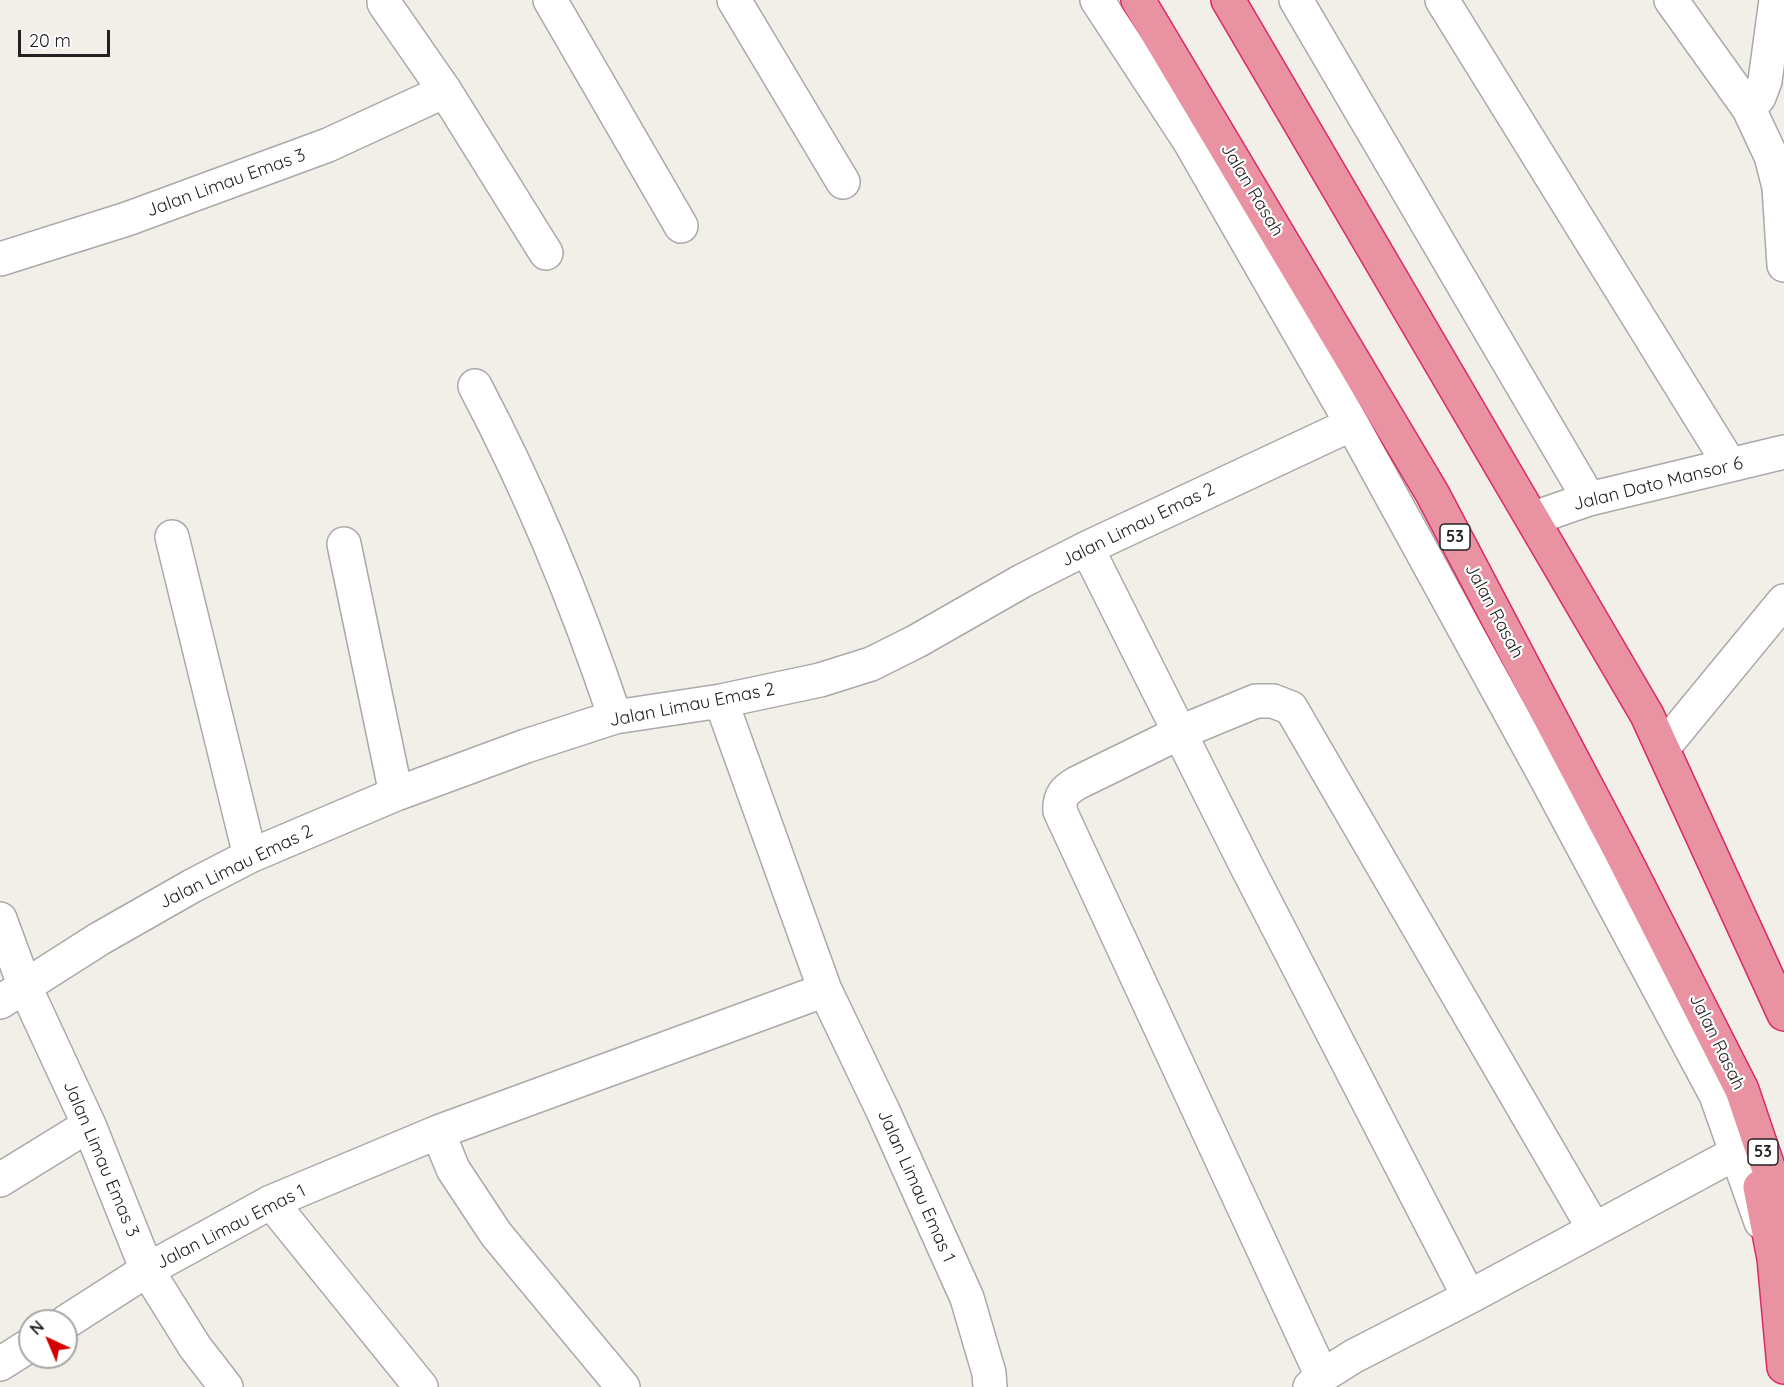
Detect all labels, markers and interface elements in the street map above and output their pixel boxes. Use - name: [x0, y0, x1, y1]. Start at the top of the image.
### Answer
- scale bar: [21, 18, 112, 56]
- text: 20 m: [29, 29, 71, 52]
- street label: Jalan Rasah: [1216, 140, 1288, 240]
- street label: Jalan Limau Emas 3: [144, 144, 308, 222]
- street label: Jalan Dato Mansor 6: [1571, 452, 1745, 516]
- street label: Jalan Limau Emas 2: [1058, 478, 1218, 572]
- road number: 53: [1440, 524, 1470, 550]
- street label: Jalan Rasah: [1460, 560, 1528, 662]
- street label: Jalan Limau Emas 2: [607, 678, 777, 732]
- street label: Jalan Limau Emas 2: [156, 820, 316, 914]
- street label: Jalan Rasah: [1684, 990, 1750, 1094]
- street label: Jalan Limau Emas 3: [58, 1078, 144, 1240]
- street label: Jalan Limau Emas 1: [873, 1106, 959, 1266]
- road number: 53: [1748, 1139, 1778, 1165]
- street label: Jalan Limau Emas 1: [153, 1180, 309, 1274]
- north arrow: [18, 1309, 78, 1369]
- text: N: [26, 1316, 48, 1339]

